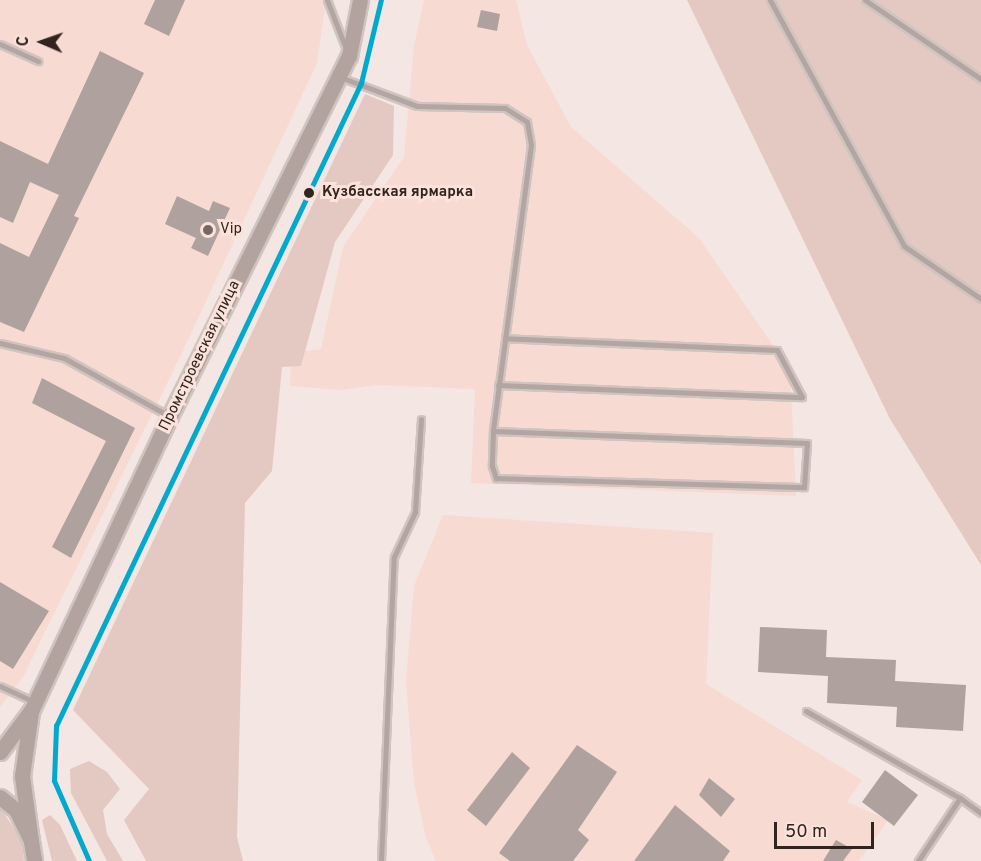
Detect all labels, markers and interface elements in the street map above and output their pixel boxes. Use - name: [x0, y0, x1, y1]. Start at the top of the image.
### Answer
- north arrow: [12, 12, 72, 72]
- text: С: [14, 36, 34, 47]
- marker: Кузбасская ярмарка: [300, 184, 318, 202]
- place label: Кузбасская ярмарка: [322, 184, 473, 202]
- place label: Vip: [220, 221, 242, 239]
- marker: Vip: [201, 223, 215, 237]
- street label: Промстроевская улица: [156, 278, 244, 434]
- scale bar: [777, 810, 878, 848]
- text: 50 m: [785, 821, 827, 844]

